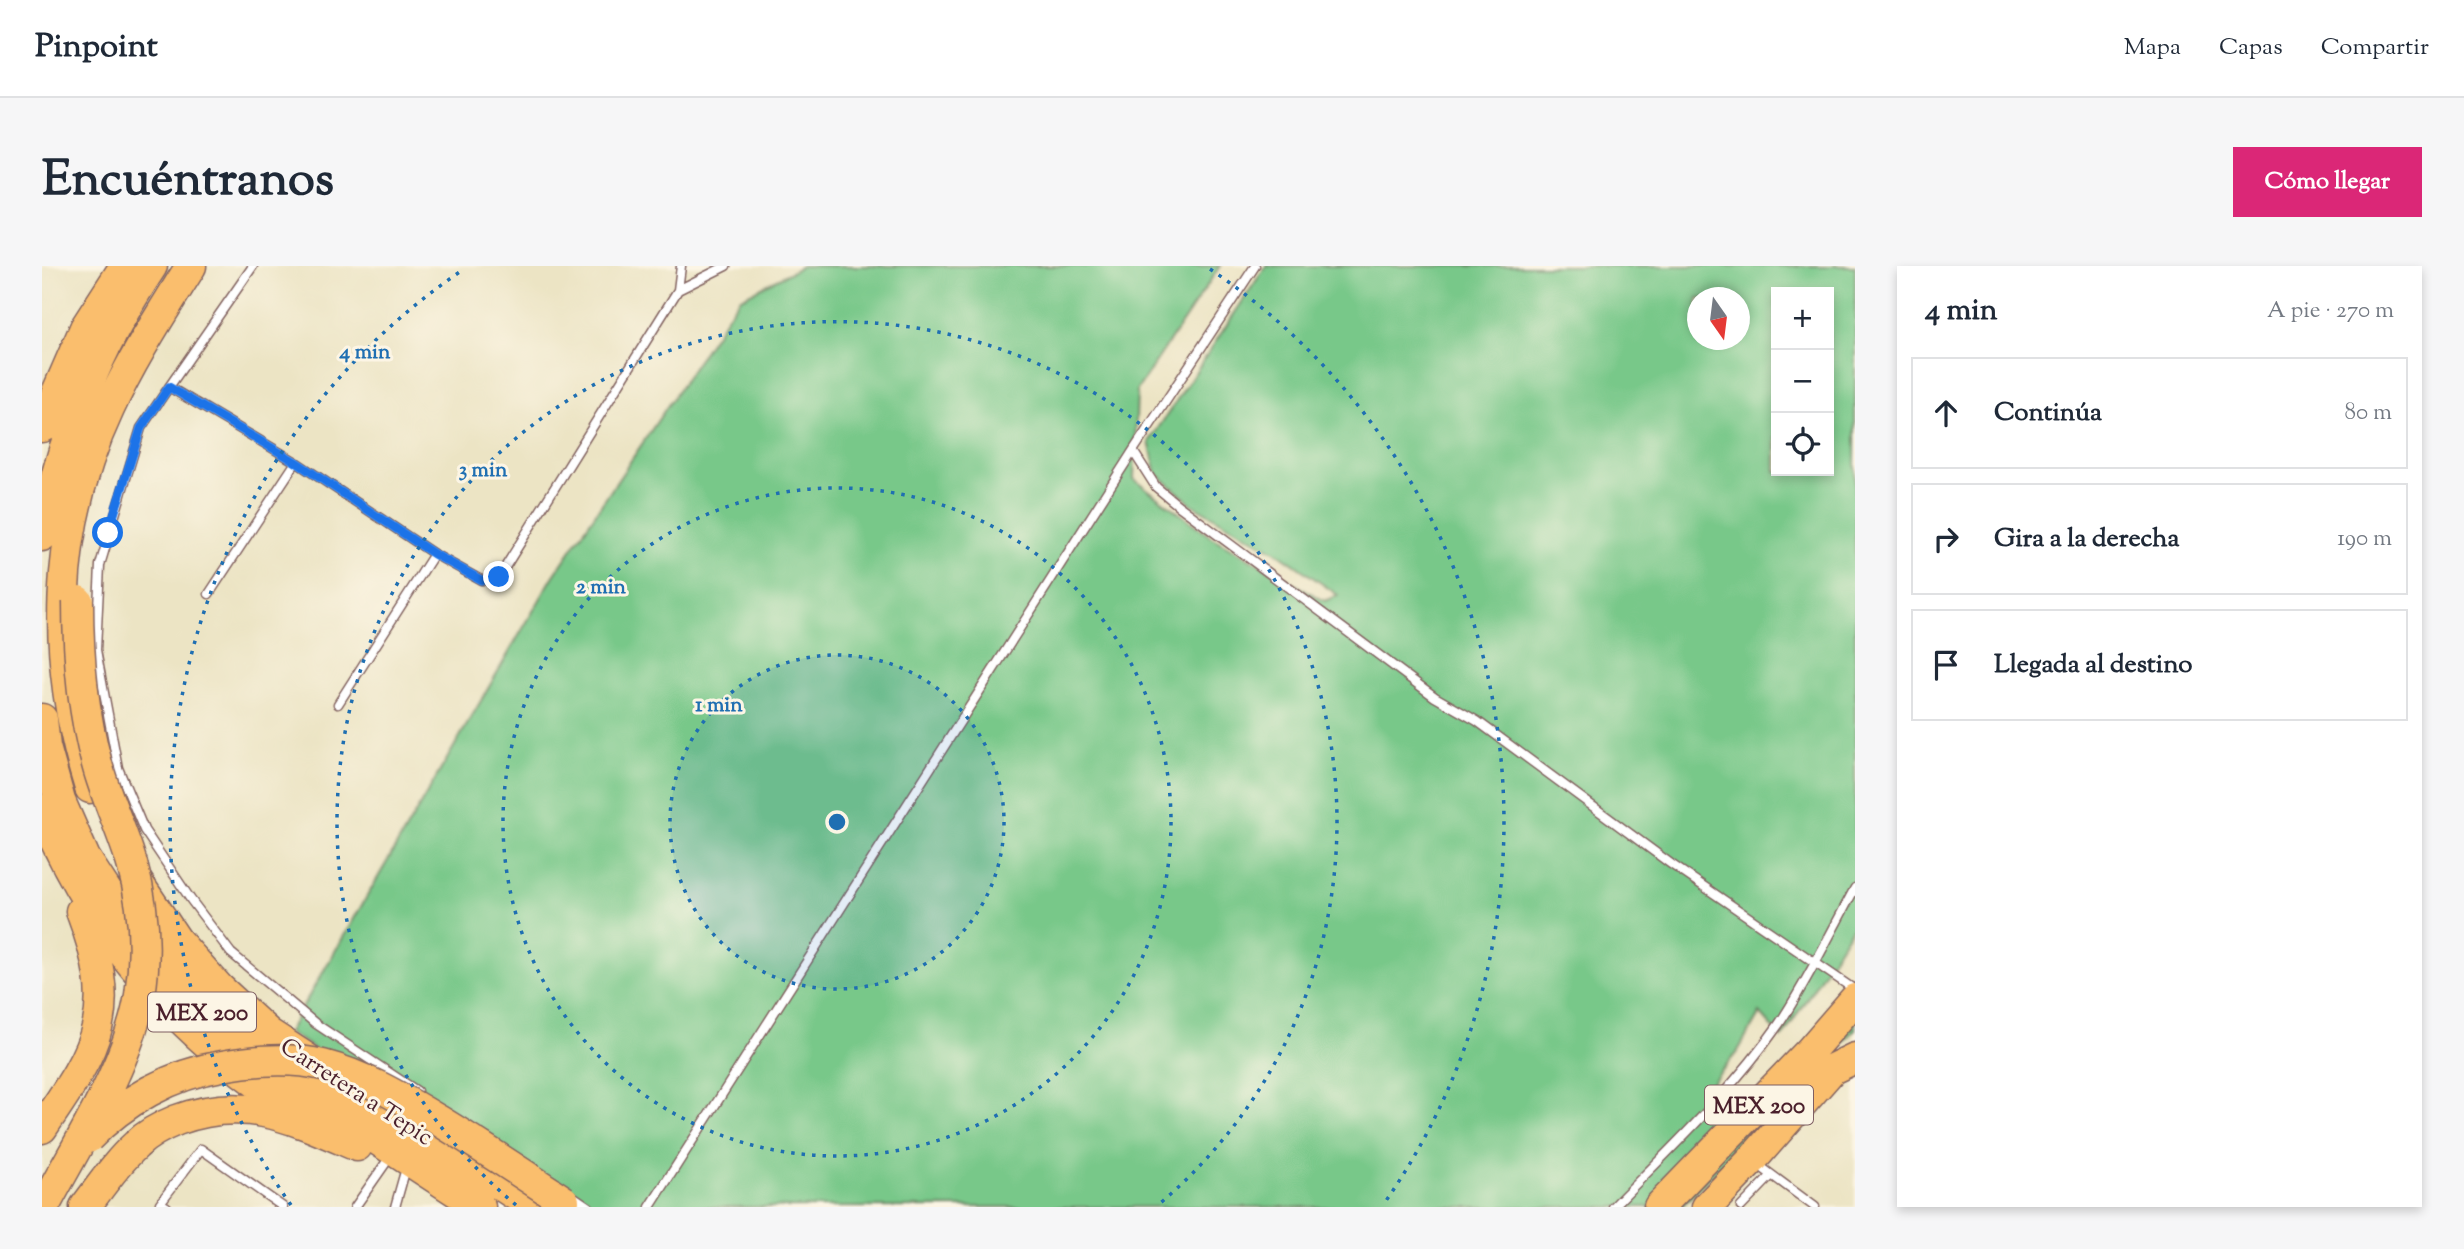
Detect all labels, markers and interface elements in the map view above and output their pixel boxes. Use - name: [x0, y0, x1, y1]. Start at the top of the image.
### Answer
- text: Pinpoint: [35, 24, 158, 72]
- text: Mapa: [2124, 31, 2181, 65]
- text: Capas: [2219, 31, 2283, 65]
- text: Compartir: [2321, 31, 2429, 65]
- text: Encuéntranos: [42, 147, 334, 217]
- button: Cómo llegar: [2233, 147, 2422, 217]
- north arrow: [1687, 287, 1750, 350]
- map controls: [1771, 287, 1834, 476]
- button: +: [1771, 287, 1834, 350]
- text: 4 min: [1925, 290, 1998, 333]
- text: A pie · 270 m: [2267, 295, 2394, 328]
- text: 4 min: [339, 338, 391, 368]
- button: −: [1771, 350, 1834, 413]
- icon: ahead: [1927, 394, 1965, 432]
- text: Continúa: [1994, 395, 2102, 432]
- text: 80 m: [2344, 397, 2392, 430]
- button: locate: [1771, 413, 1834, 476]
- text: 3 min: [459, 456, 508, 486]
- route start: [92, 517, 123, 548]
- icon: right: [1927, 520, 1965, 558]
- text: Gira a la derecha: [1994, 521, 2179, 558]
- text: 190 m: [2337, 523, 2392, 556]
- route end: [483, 561, 514, 592]
- text: 2 min: [576, 573, 627, 603]
- icon: arrive: [1927, 646, 1965, 684]
- text: Llegada al destino: [1994, 647, 2192, 684]
- text: 1 min: [695, 691, 743, 721]
- centre of rings: [825, 810, 849, 834]
- road number: MEX 200: [148, 992, 256, 1032]
- street label: Carretera a Tepic: [273, 1030, 439, 1155]
- road number: MEX 200: [1705, 1086, 1813, 1125]

